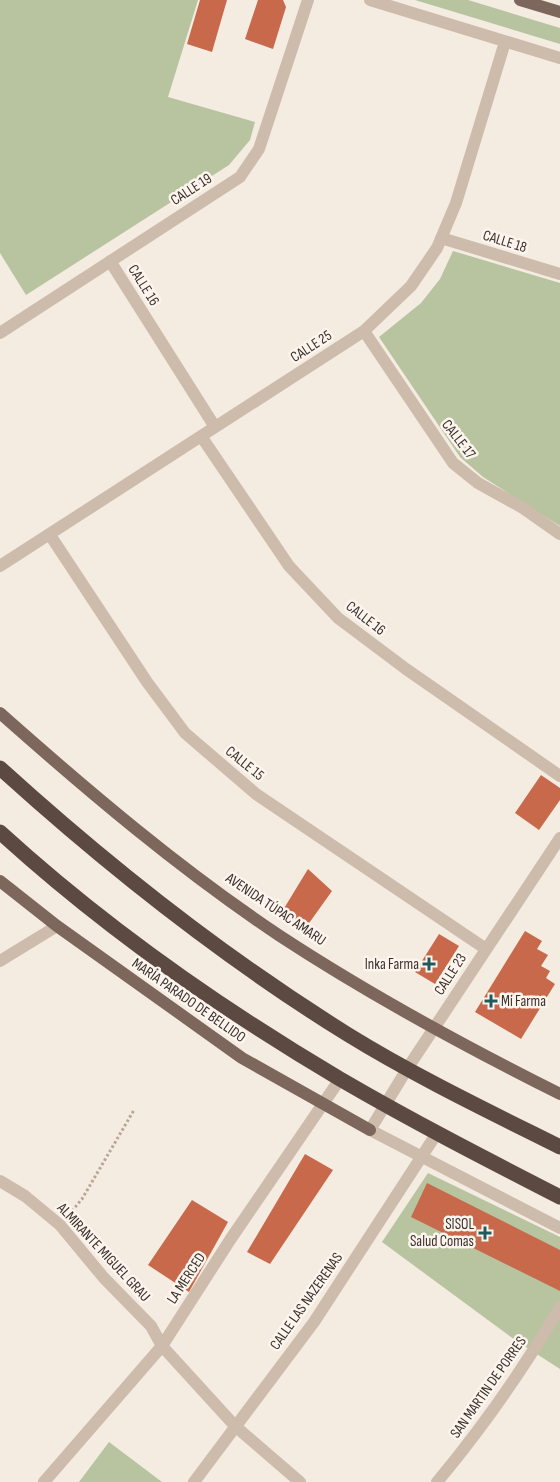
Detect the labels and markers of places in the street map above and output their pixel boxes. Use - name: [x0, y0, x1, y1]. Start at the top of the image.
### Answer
- place label: Inka Farma: [365, 955, 419, 974]
- marker: Inka Farma: [423, 958, 435, 970]
- place label: Mi Farma: [501, 992, 546, 1011]
- marker: Mi Farma: [485, 995, 497, 1007]
- place label: SISOL Salud Comas: [410, 1215, 474, 1251]
- marker: SISOL Salud Comas: [478, 1226, 492, 1240]

